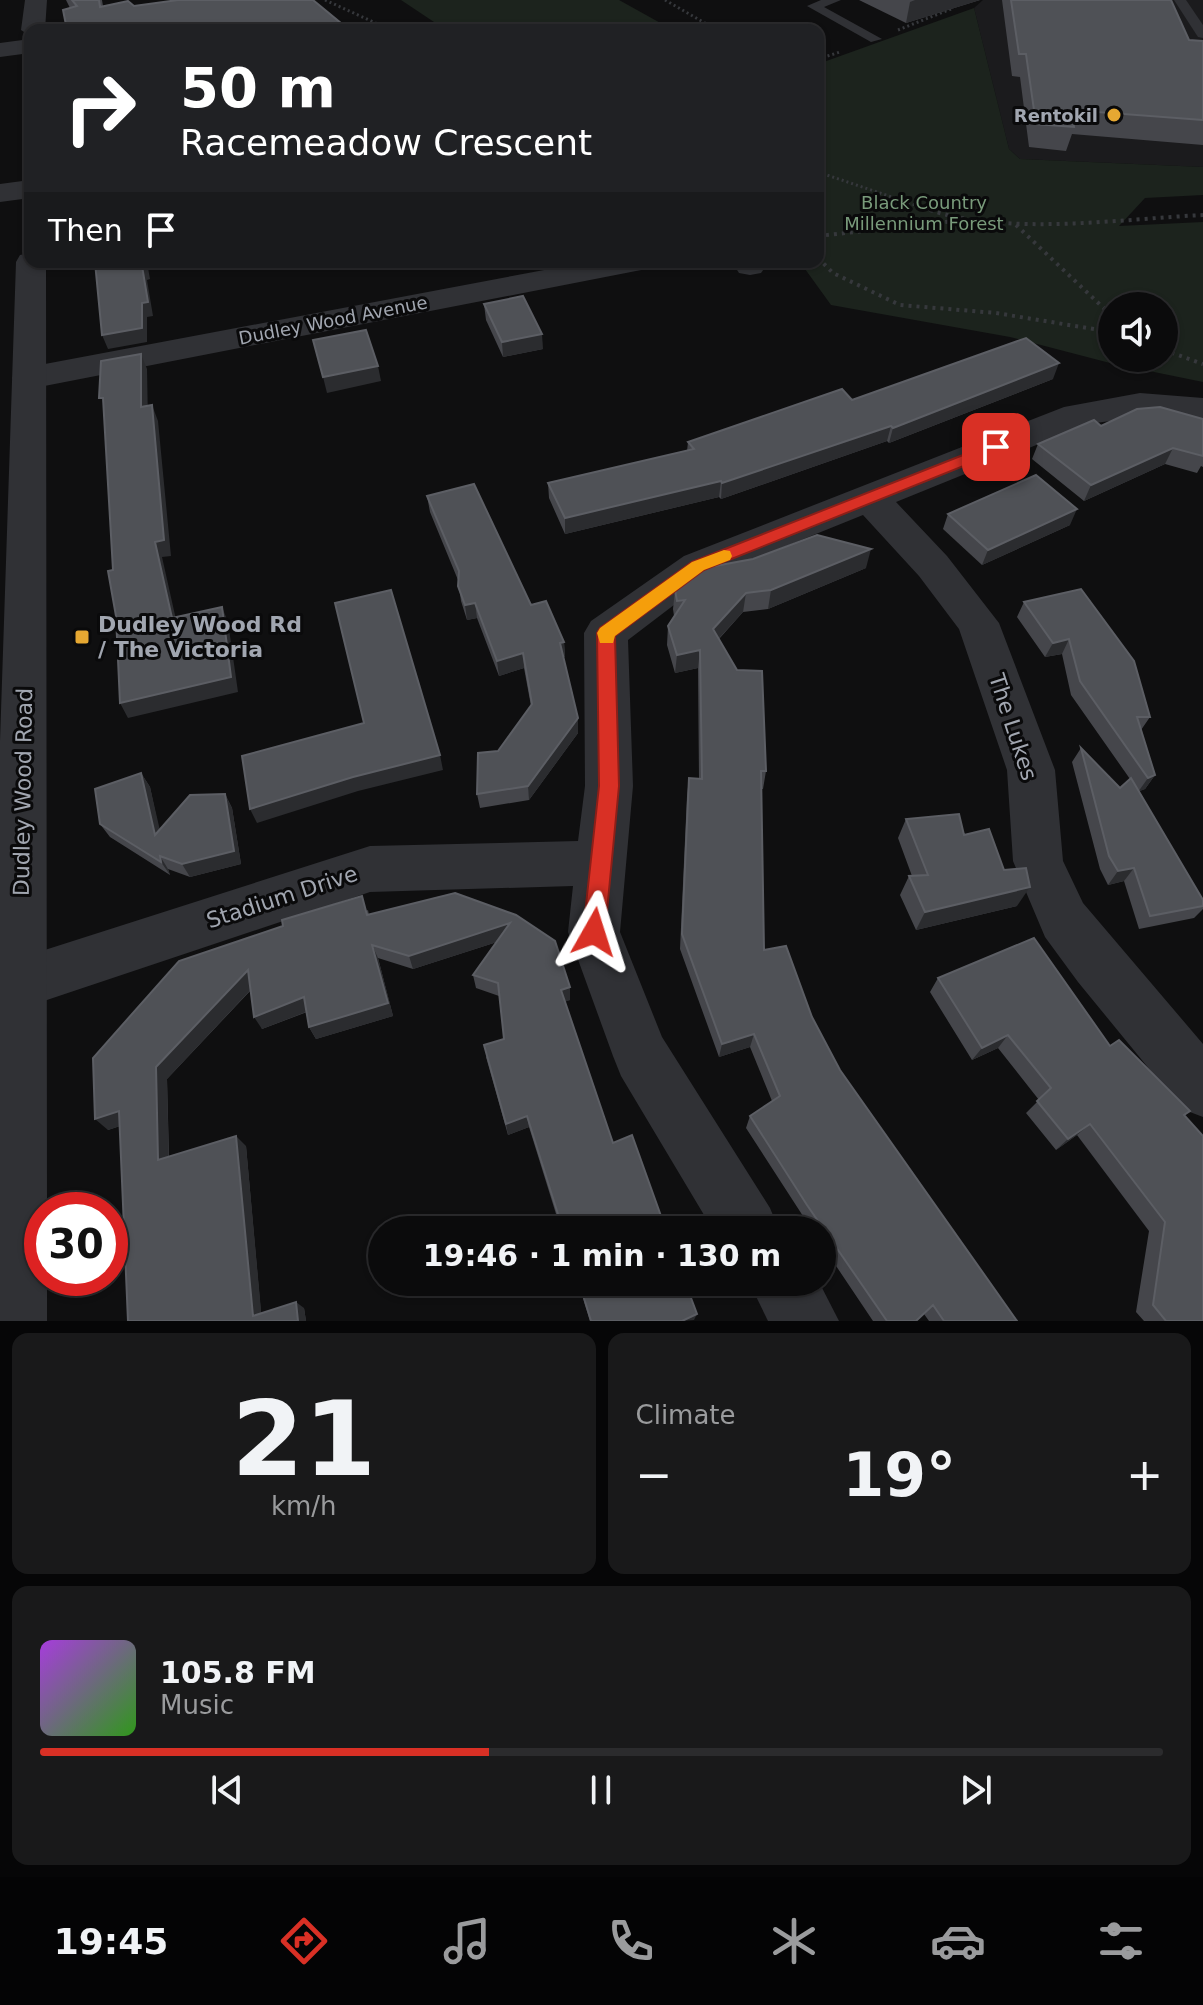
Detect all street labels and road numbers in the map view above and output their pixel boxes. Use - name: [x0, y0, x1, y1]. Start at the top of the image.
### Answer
- street label: Dudley Wood Avenue: [237, 291, 429, 349]
- street label: The Lukes: [984, 670, 1042, 783]
- street label: Dudley Wood Road: [9, 688, 37, 896]
- street label: Stadium Drive: [203, 861, 361, 933]

